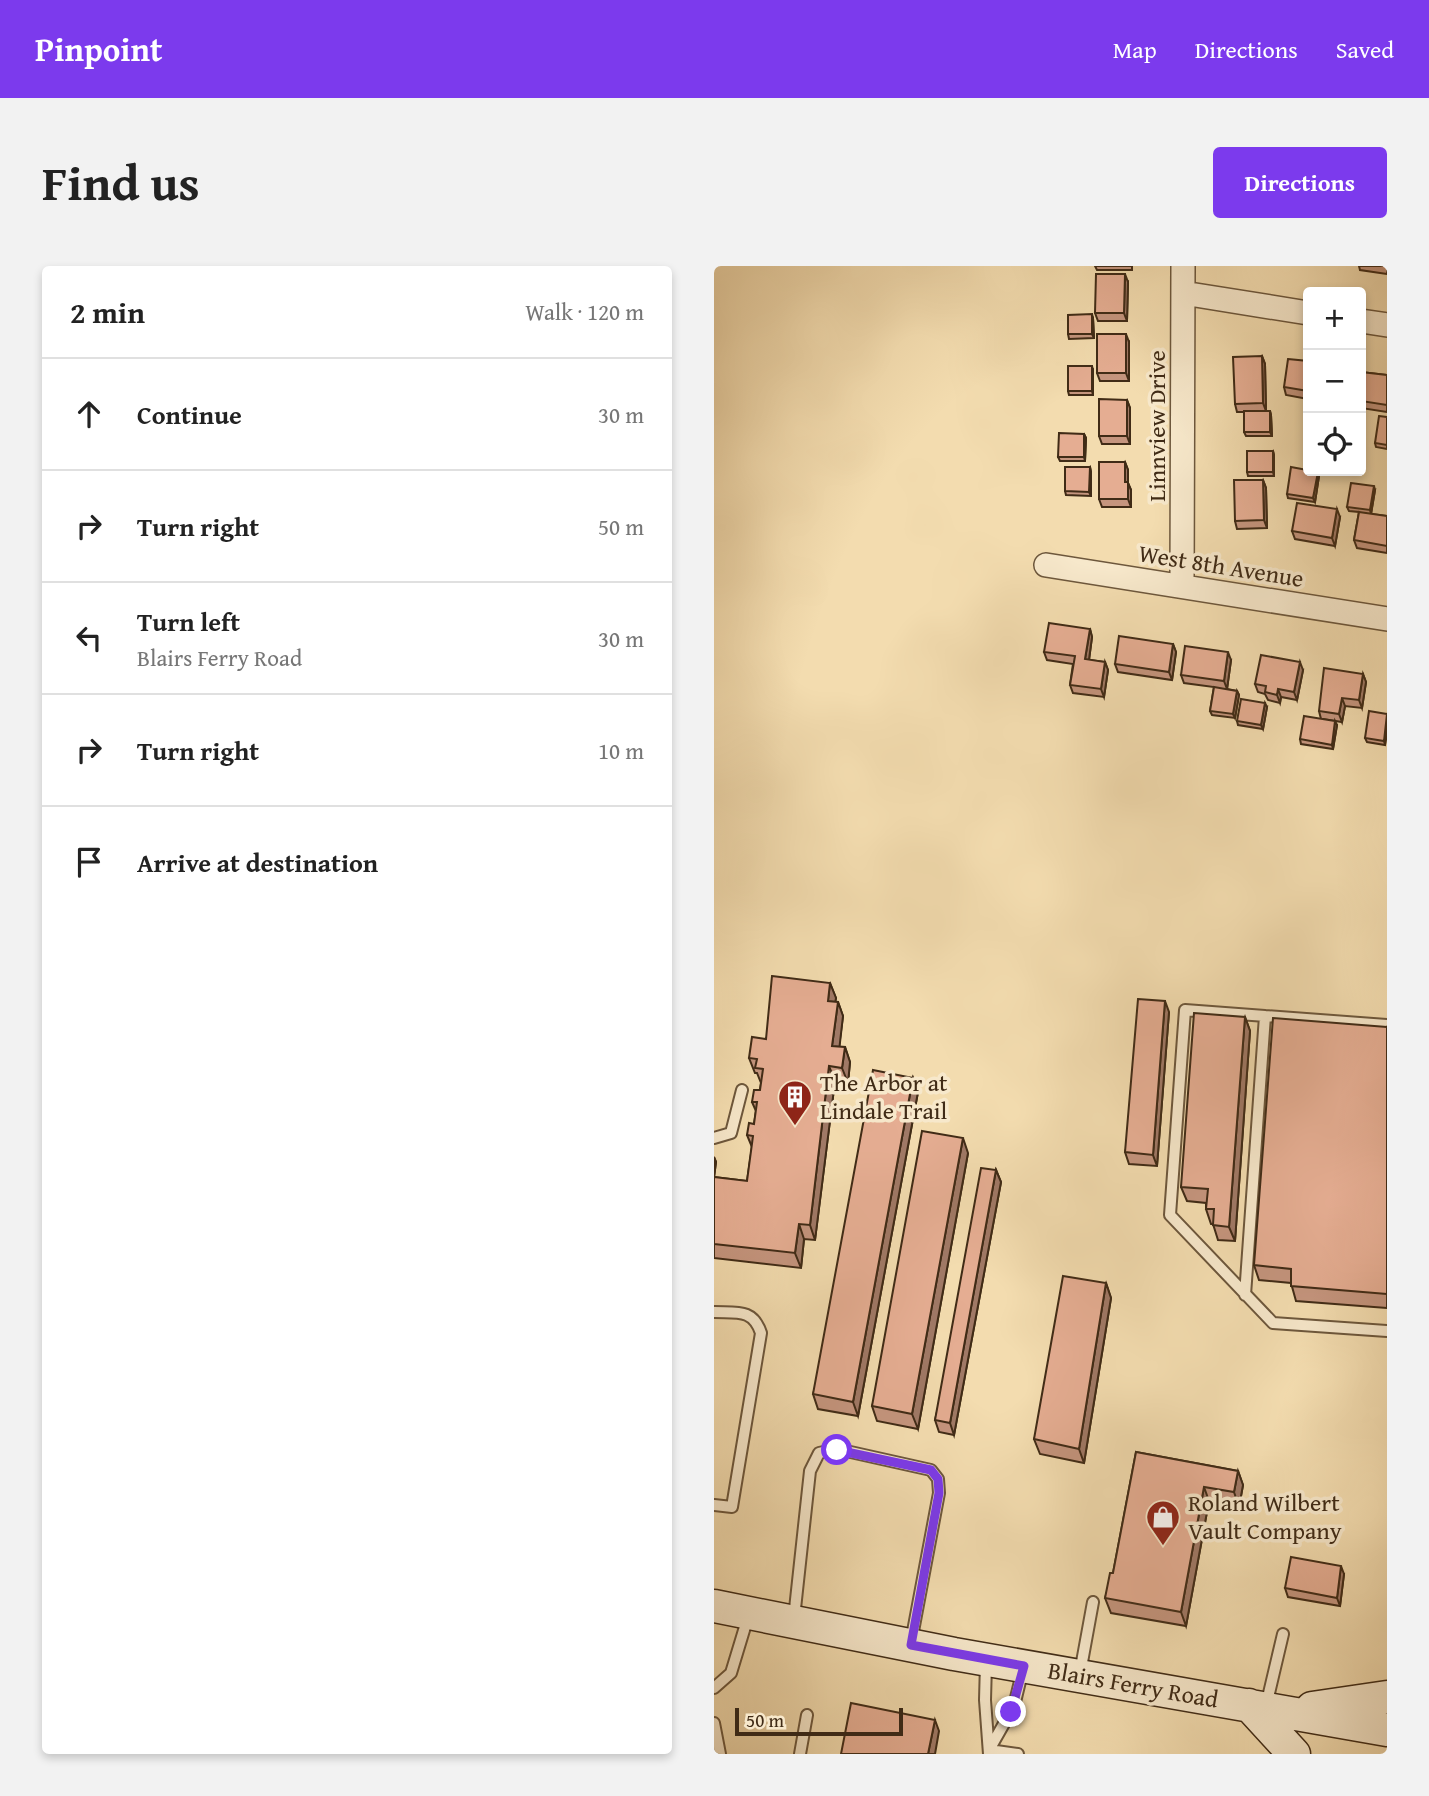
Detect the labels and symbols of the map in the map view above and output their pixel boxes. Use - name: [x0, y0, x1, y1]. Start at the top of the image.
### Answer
- street label: Linnview Drive: [1139, 350, 1174, 502]
- street label: West 8th Avenue: [1136, 535, 1306, 596]
- place label: The Arbor at Lindale Trail: [820, 1065, 948, 1128]
- building icon: The Arbor at Lindale Trail: [776, 1078, 814, 1127]
- route start: [821, 1434, 852, 1465]
- place label: Roland Wilbert Vault Company: [1188, 1485, 1342, 1548]
- shop icon: Roland Wilbert Vault Company: [1144, 1498, 1182, 1547]
- street label: Blairs Ferry Road: [1045, 1652, 1221, 1717]
- route end: [995, 1696, 1026, 1727]
- scale bar: [735, 1705, 903, 1737]

